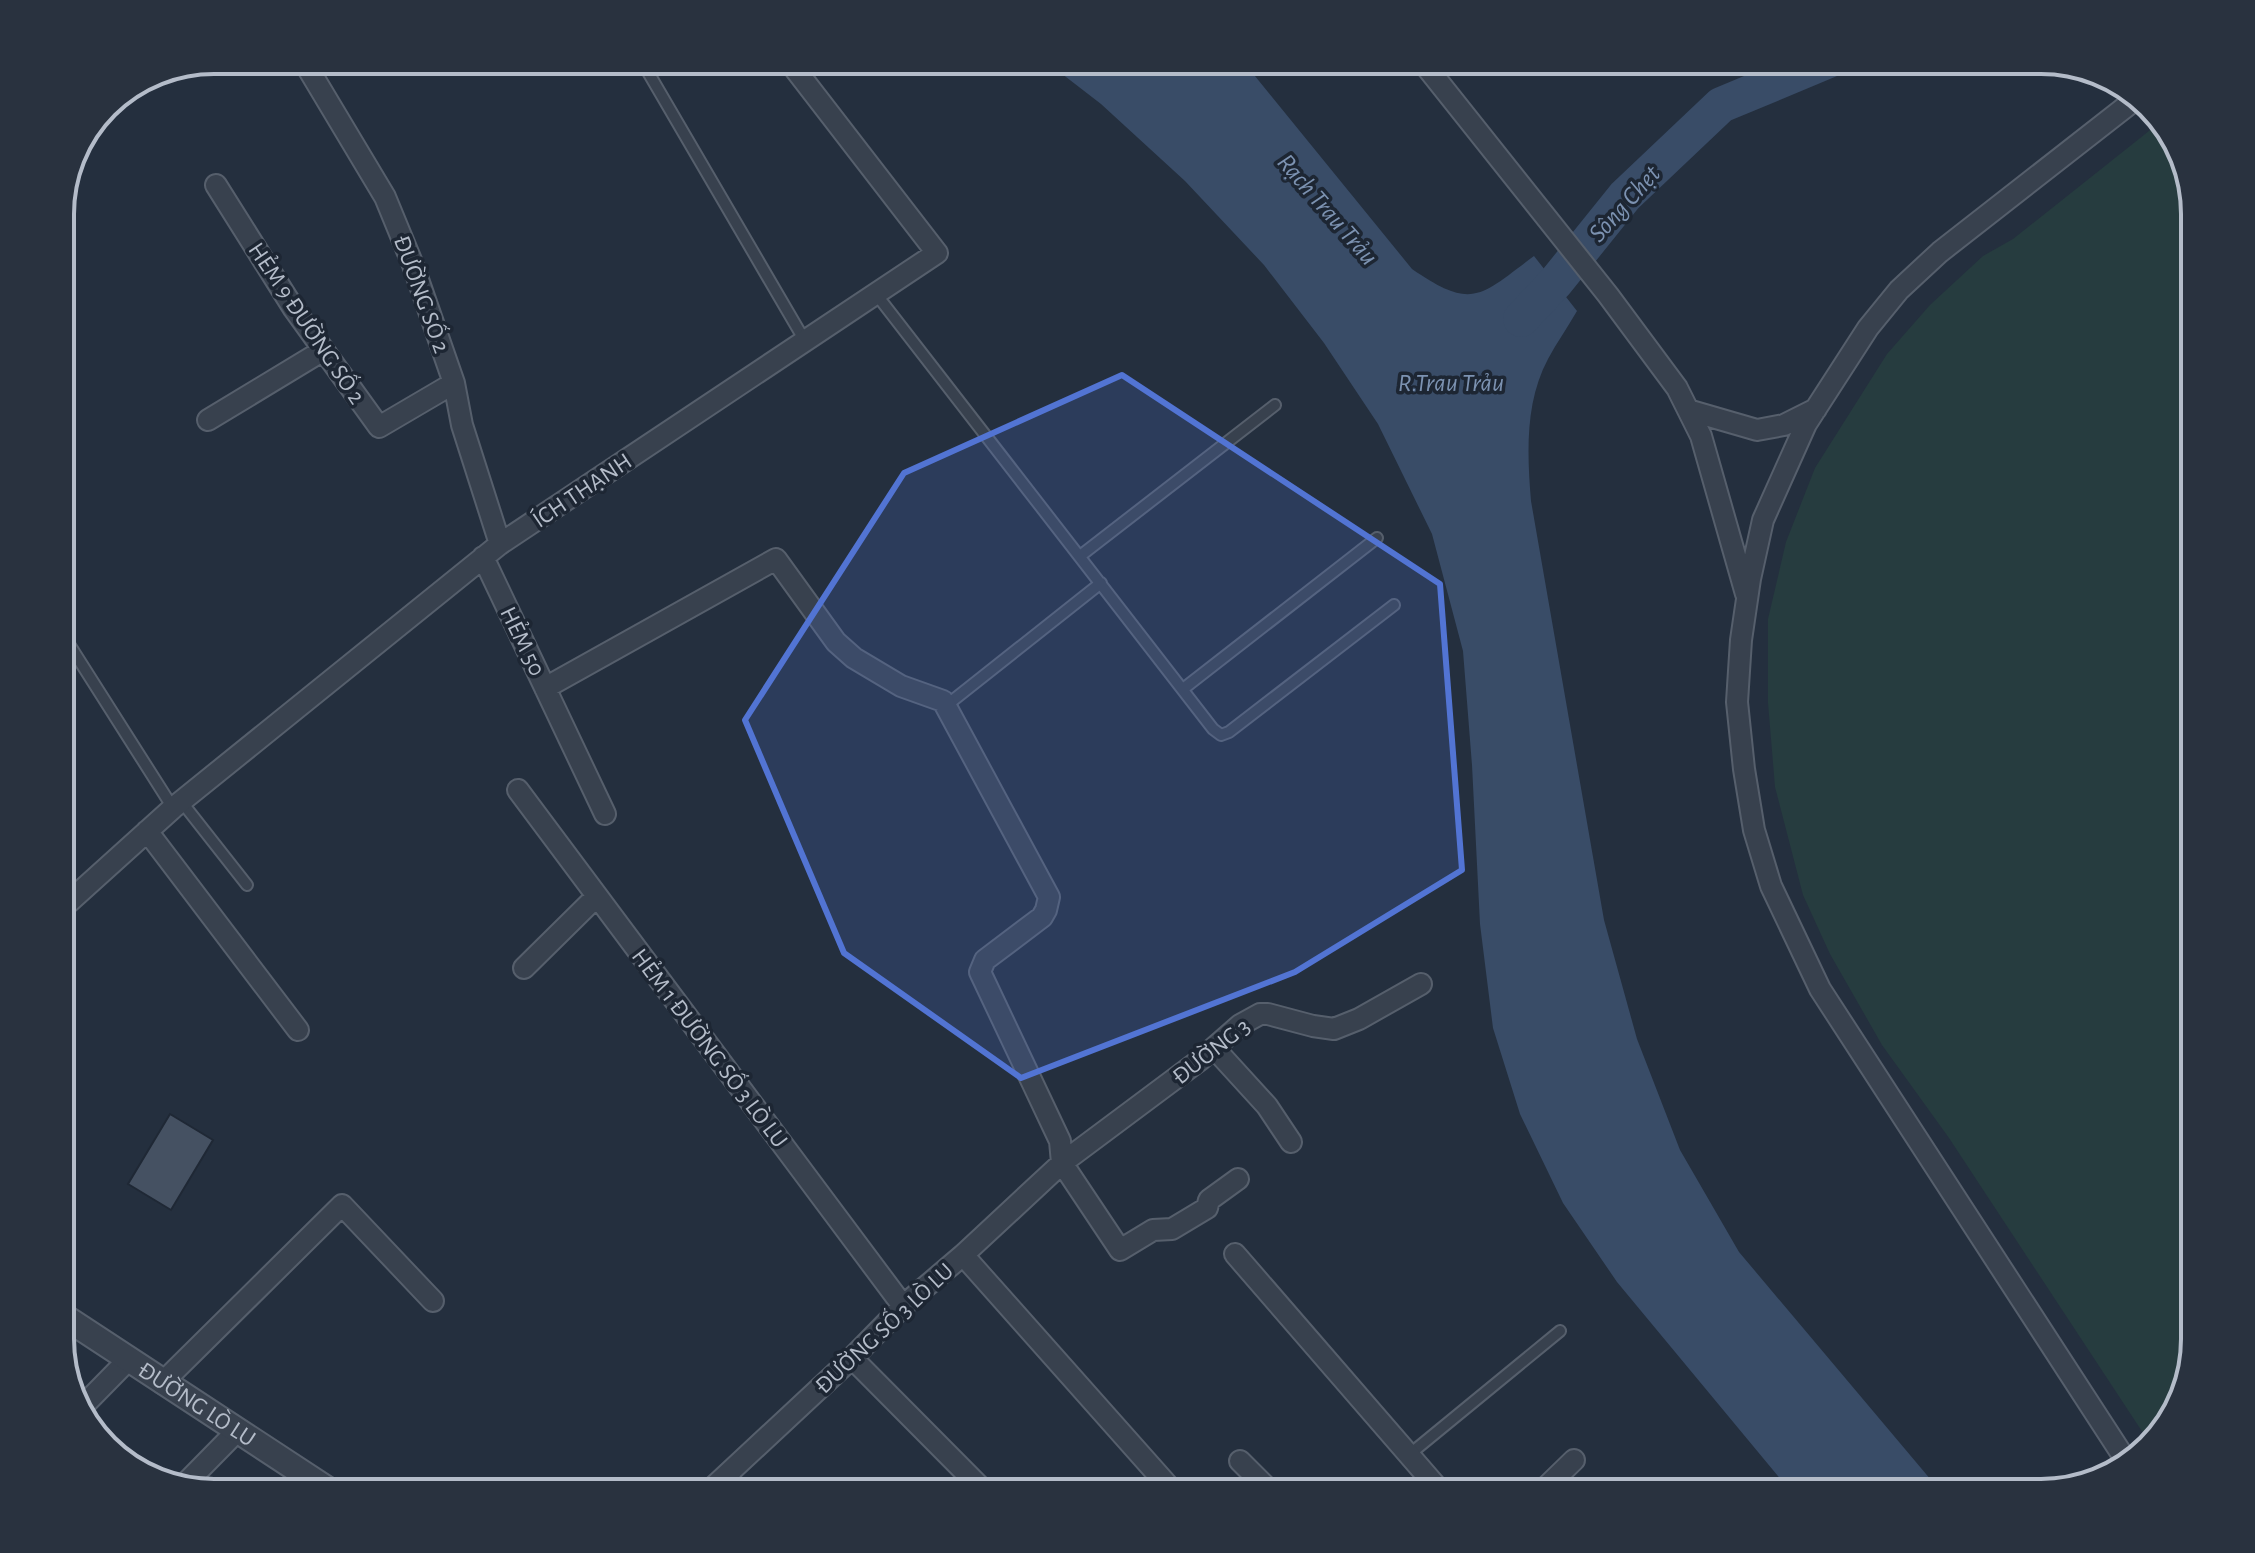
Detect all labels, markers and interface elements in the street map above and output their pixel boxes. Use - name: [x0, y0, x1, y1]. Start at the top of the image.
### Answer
- water label: Rạch Trau Trảu: [1272, 149, 1382, 270]
- water label: Sông Chẹt: [1584, 160, 1666, 247]
- street label: ĐƯỜNG SỐ 2: [389, 231, 457, 356]
- street label: HẺM 9 ĐƯỜNG SỐ 2: [243, 236, 372, 409]
- water label: R.Trau Trảu: [1398, 370, 1504, 396]
- street label: ÍCH THẠNH: [528, 447, 636, 533]
- street label: HẺM 50: [495, 602, 551, 680]
- street label: HẺM 1 ĐƯỜNG SỐ 3 LÒ LU: [627, 942, 795, 1153]
- street label: ĐƯỜNG 3: [1167, 1013, 1255, 1089]
- street label: ĐƯỜNG SỐ 3 LÒ LU: [808, 1256, 958, 1399]
- street label: ĐƯỜNG LÒ LU: [134, 1358, 260, 1452]

